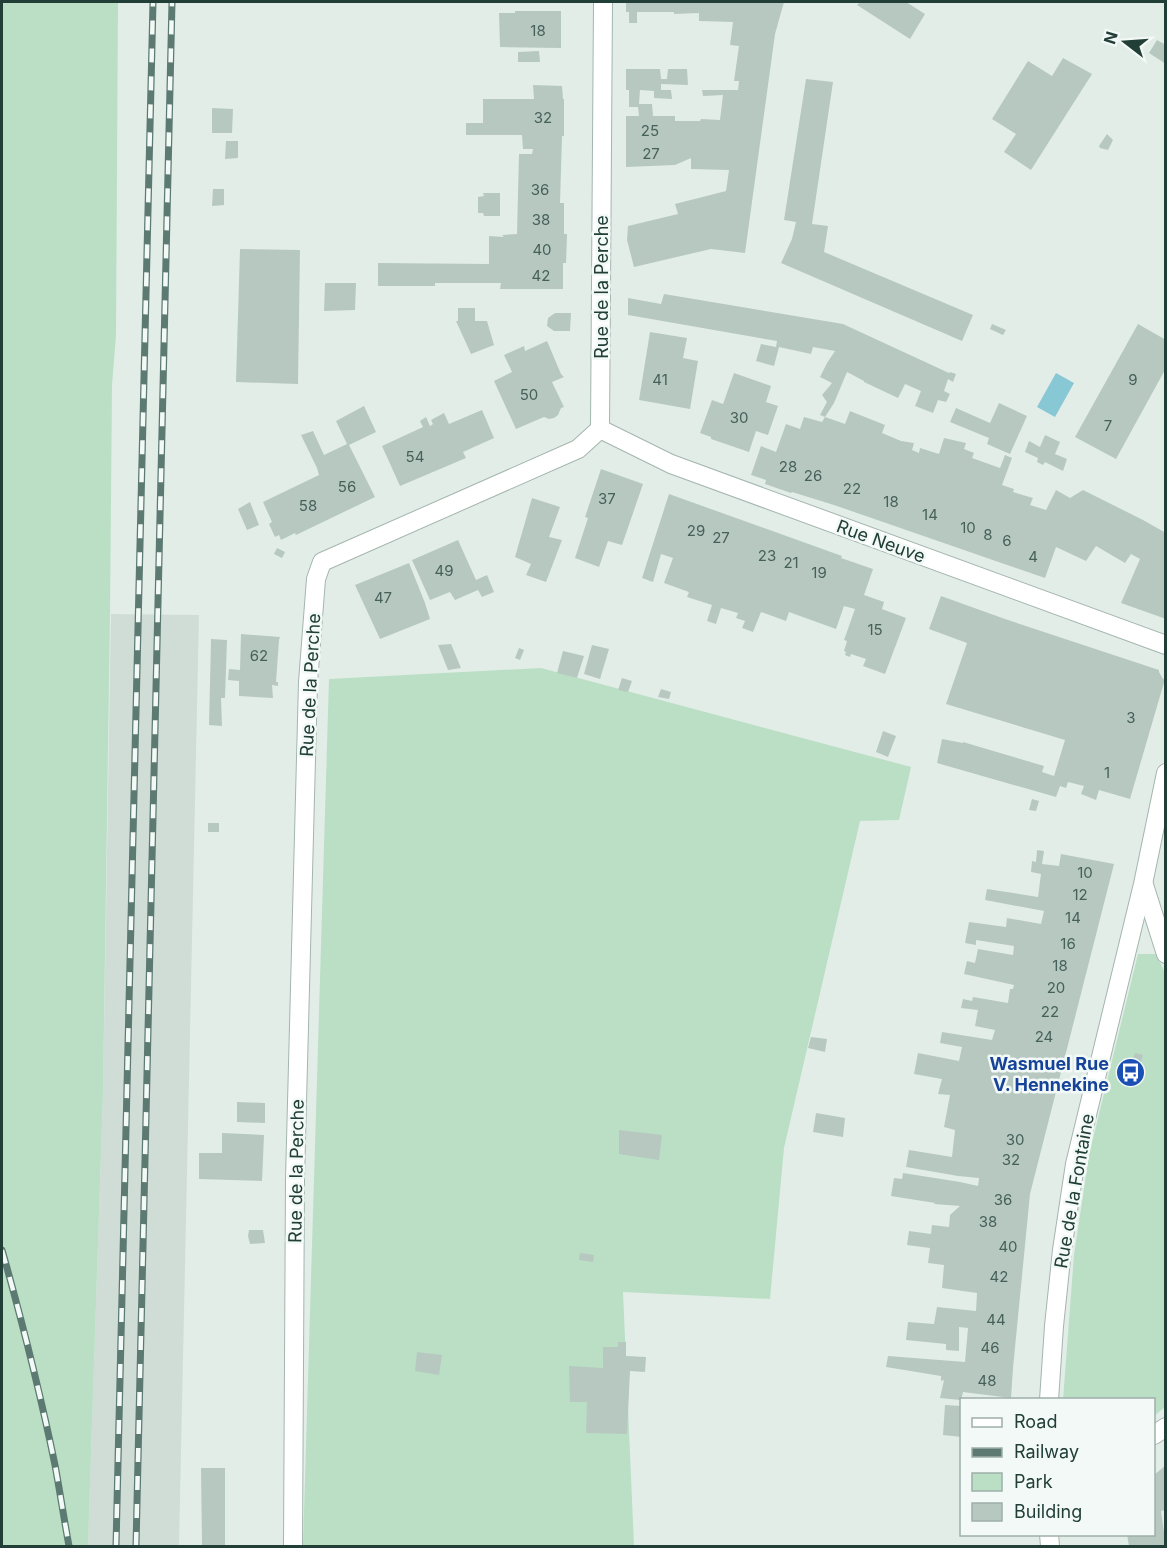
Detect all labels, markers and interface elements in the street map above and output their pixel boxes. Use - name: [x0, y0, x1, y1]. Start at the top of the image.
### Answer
- north arrow: [1095, 12, 1155, 72]
- house number: 18: [530, 21, 546, 40]
- text: N: [1099, 29, 1122, 46]
- house number: 32: [534, 108, 552, 127]
- house number: 25: [641, 121, 659, 140]
- house number: 27: [642, 144, 660, 163]
- house number: 36: [531, 180, 549, 199]
- house number: 38: [532, 210, 550, 229]
- street label: Rue de la Perche: [591, 215, 612, 359]
- house number: 40: [532, 240, 552, 259]
- house number: 42: [532, 266, 550, 285]
- house number: 41: [652, 370, 668, 389]
- house number: 9: [1128, 370, 1138, 389]
- house number: 50: [520, 385, 538, 404]
- house number: 30: [730, 408, 748, 427]
- house number: 7: [1104, 416, 1112, 435]
- house number: 54: [406, 447, 424, 466]
- house number: 28: [779, 457, 797, 476]
- house number: 26: [804, 466, 822, 485]
- house number: 56: [338, 477, 356, 496]
- house number: 22: [843, 479, 861, 498]
- house number: 37: [598, 489, 616, 508]
- house number: 18: [883, 492, 899, 511]
- house number: 58: [299, 496, 317, 515]
- house number: 14: [922, 505, 938, 524]
- street label: Rue Neuve: [834, 515, 928, 567]
- house number: 10: [960, 518, 976, 537]
- house number: 29: [687, 521, 705, 540]
- house number: 8: [983, 525, 993, 544]
- house number: 27: [712, 528, 730, 547]
- house number: 6: [1002, 531, 1012, 550]
- house number: 23: [758, 546, 776, 565]
- house number: 4: [1028, 547, 1038, 566]
- house number: 21: [783, 553, 799, 572]
- house number: 49: [435, 561, 454, 580]
- house number: 19: [811, 563, 827, 582]
- house number: 47: [374, 588, 392, 607]
- street label: Rue de la Perche: [296, 613, 324, 757]
- house number: 15: [867, 620, 883, 639]
- house number: 62: [250, 646, 268, 665]
- house number: 3: [1126, 708, 1136, 727]
- house number: 1: [1104, 763, 1110, 782]
- house number: 10: [1077, 863, 1093, 882]
- house number: 12: [1072, 885, 1088, 904]
- house number: 14: [1065, 908, 1081, 927]
- house number: 16: [1060, 934, 1076, 953]
- house number: 18: [1052, 956, 1068, 975]
- house number: 20: [1047, 978, 1065, 997]
- house number: 22: [1041, 1002, 1059, 1021]
- house number: 24: [1035, 1027, 1053, 1046]
- place label: Wasmuel Rue V. Hennekine: [990, 1053, 1109, 1095]
- bus stop icon: Wasmuel Rue V. Hennekine: [1114, 1057, 1146, 1089]
- street label: Rue de la Perche: [284, 1099, 308, 1243]
- street label: Rue de la Fontaine: [1050, 1112, 1098, 1270]
- house number: 30: [1006, 1130, 1024, 1149]
- house number: 32: [1002, 1150, 1020, 1169]
- house number: 36: [994, 1190, 1012, 1209]
- house number: 38: [979, 1212, 997, 1231]
- house number: 40: [998, 1237, 1018, 1256]
- house number: 42: [990, 1267, 1008, 1286]
- house number: 44: [986, 1310, 1006, 1329]
- house number: 46: [981, 1338, 1000, 1357]
- house number: 48: [978, 1371, 996, 1390]
- legend: [960, 1398, 1155, 1536]
- text: Road: [1014, 1411, 1057, 1432]
- text: Railway: [1014, 1441, 1079, 1462]
- text: Park: [1014, 1471, 1053, 1492]
- text: Building: [1014, 1501, 1082, 1522]

